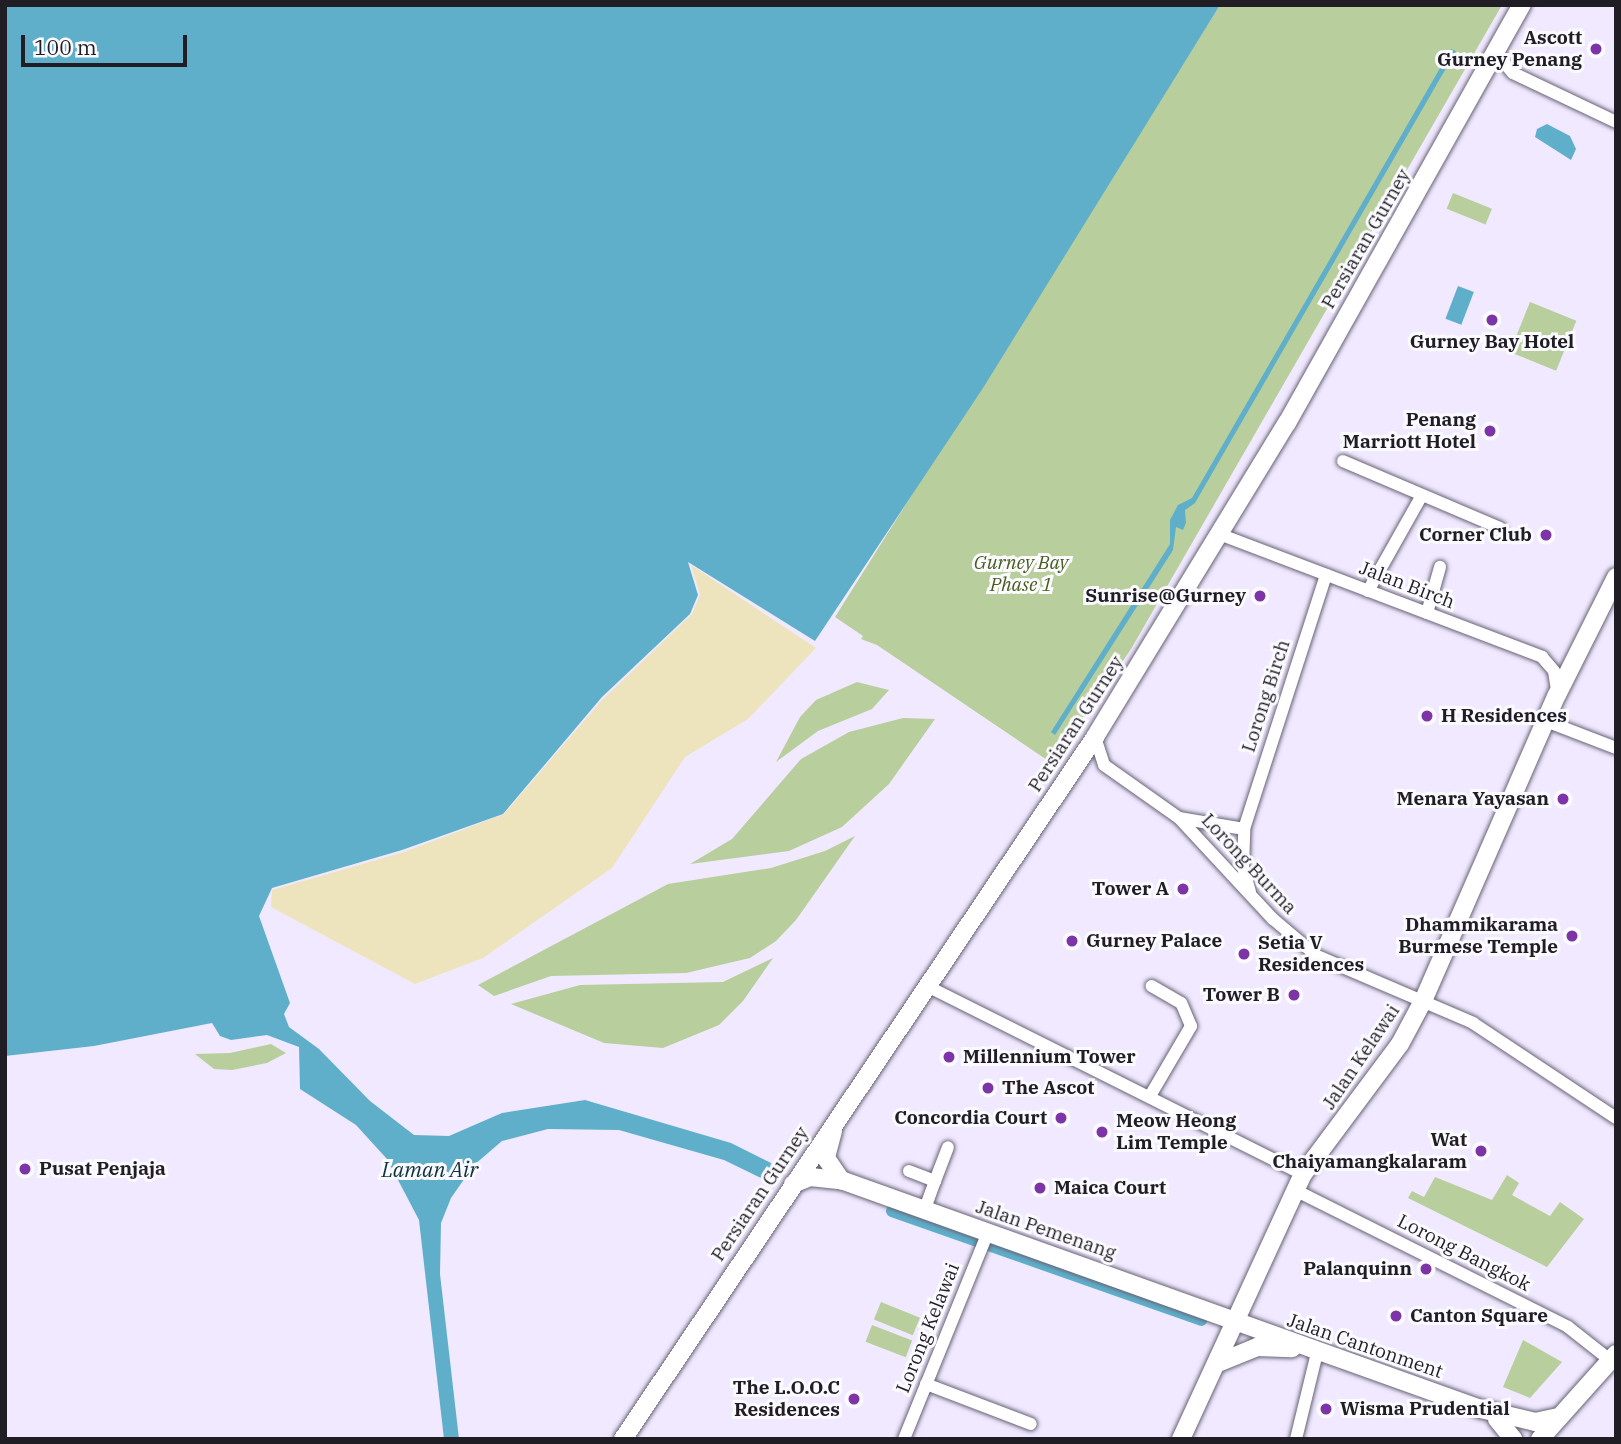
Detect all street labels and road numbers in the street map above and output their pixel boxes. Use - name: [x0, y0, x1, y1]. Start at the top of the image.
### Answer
- street label: Persiaran Gurney: [1317, 165, 1415, 313]
- street label: Jalan Birch: [1356, 556, 1458, 614]
- street label: Lorong Birch: [1237, 637, 1295, 755]
- street label: Persiaran Gurney: [1024, 652, 1128, 796]
- street label: Lorong Burma: [1197, 809, 1301, 919]
- street label: Jalan Kelawai: [1318, 1000, 1404, 1114]
- street label: Persiaran Gurney: [707, 1122, 813, 1266]
- street label: Jalan Pemenang: [973, 1195, 1119, 1265]
- street label: Lorong Bangkok: [1394, 1210, 1534, 1296]
- street label: Lorong Kelawai: [892, 1260, 964, 1396]
- street label: Jalan Cantonment: [1284, 1309, 1446, 1383]

